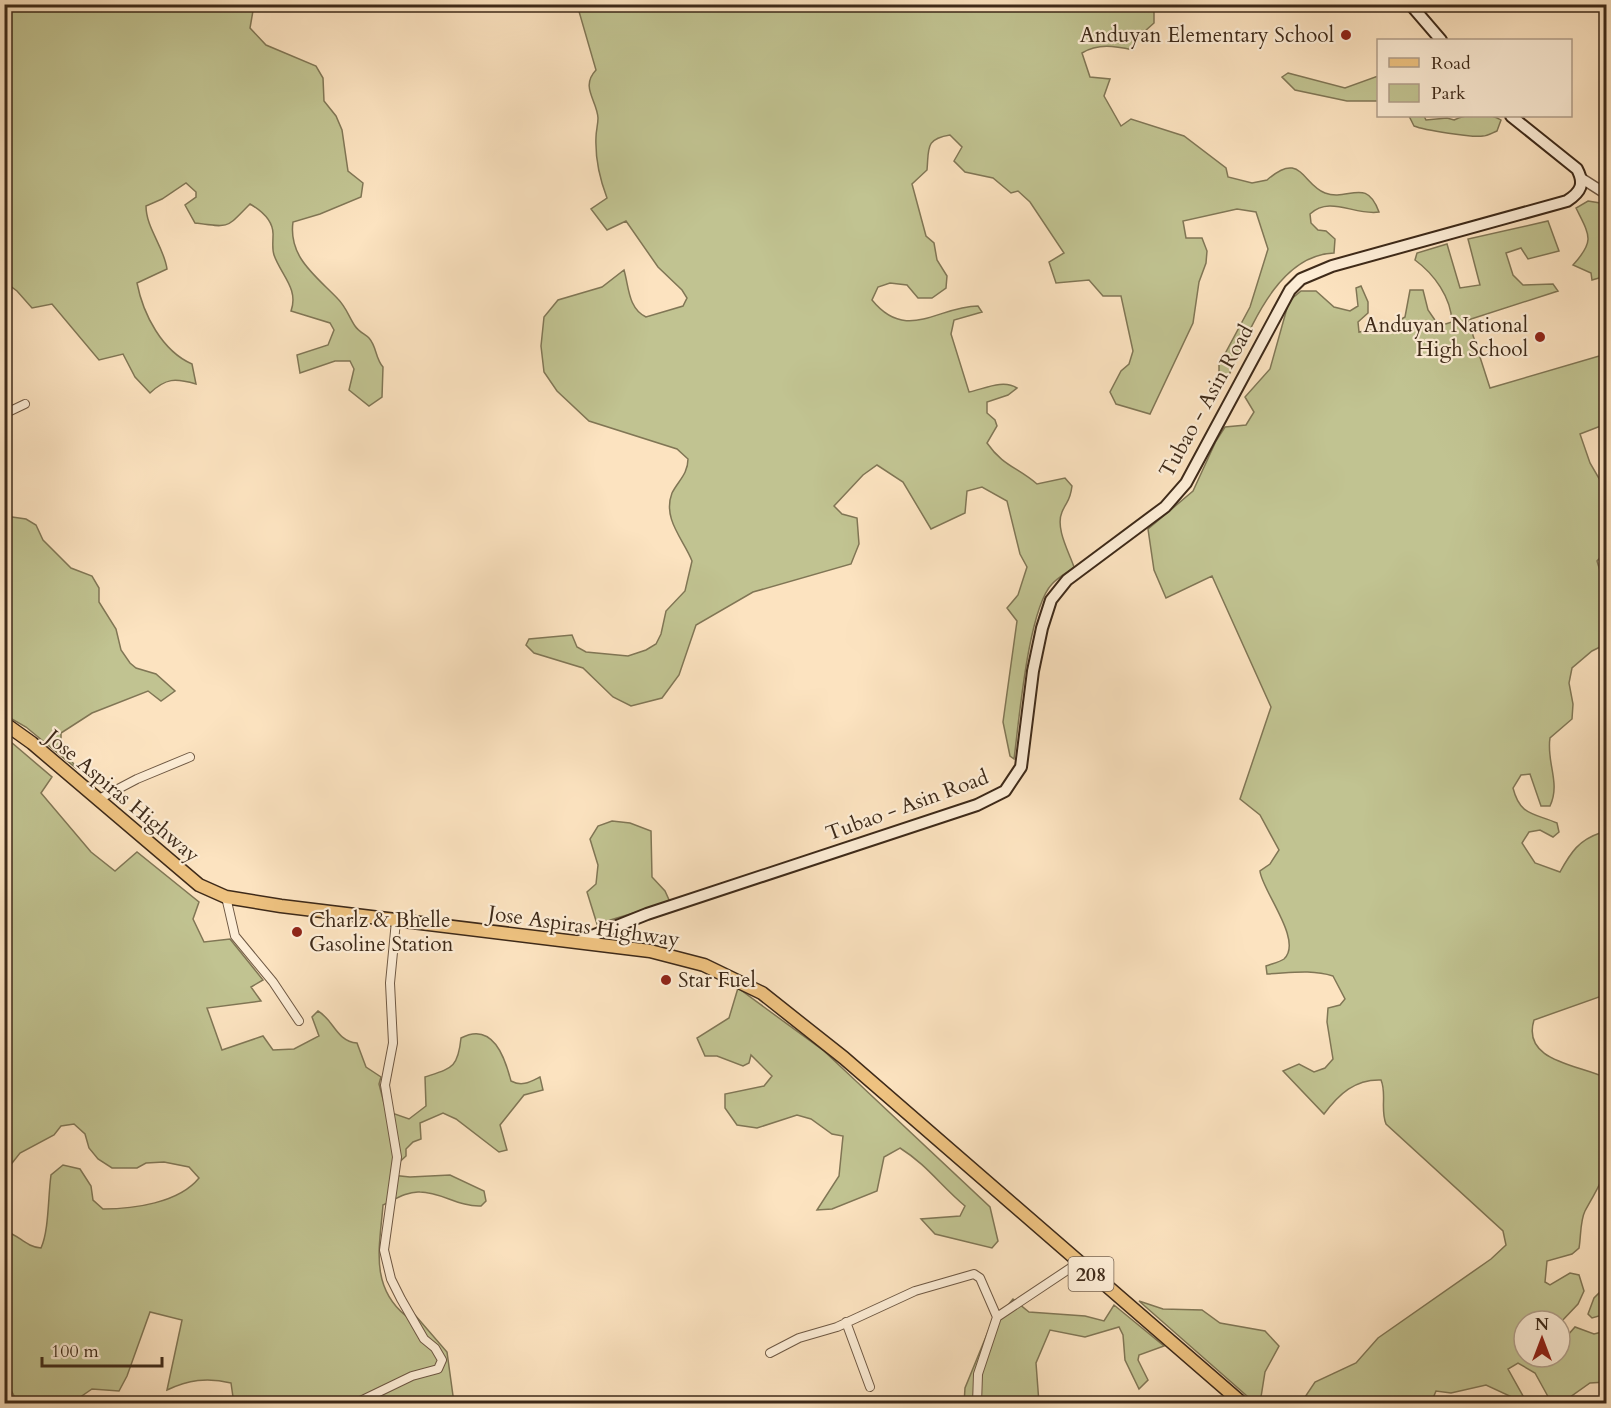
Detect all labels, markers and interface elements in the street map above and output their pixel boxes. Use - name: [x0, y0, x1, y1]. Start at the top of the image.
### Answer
- place label: Anduyan Elementary School: [1080, 21, 1334, 50]
- marker: Anduyan Elementary School: [1339, 28, 1353, 42]
- legend: [1377, 39, 1572, 117]
- text: Road: [1431, 51, 1471, 76]
- text: Park: [1431, 81, 1466, 106]
- place label: Anduyan National High School: [1363, 311, 1528, 364]
- street label: Tubao - Asin Road: [1152, 319, 1261, 483]
- marker: Anduyan National High School: [1533, 330, 1547, 344]
- street label: Jose Aspiras Highway: [37, 721, 206, 869]
- street label: Tubao - Asin Road: [822, 763, 992, 848]
- street label: Jose Aspiras Highway: [483, 898, 681, 954]
- place label: Charlz & Bhelle Gasoline Station: [309, 906, 454, 959]
- marker: Charlz & Bhelle Gasoline Station: [290, 925, 304, 939]
- place label: Star Fuel: [678, 966, 756, 995]
- marker: Star Fuel: [659, 973, 673, 987]
- road number: 208: [1068, 1257, 1114, 1291]
- north arrow: [1512, 1309, 1572, 1369]
- text: N: [1535, 1314, 1549, 1336]
- scale bar: [42, 1330, 162, 1368]
- text: 100 m: [51, 1339, 99, 1364]

